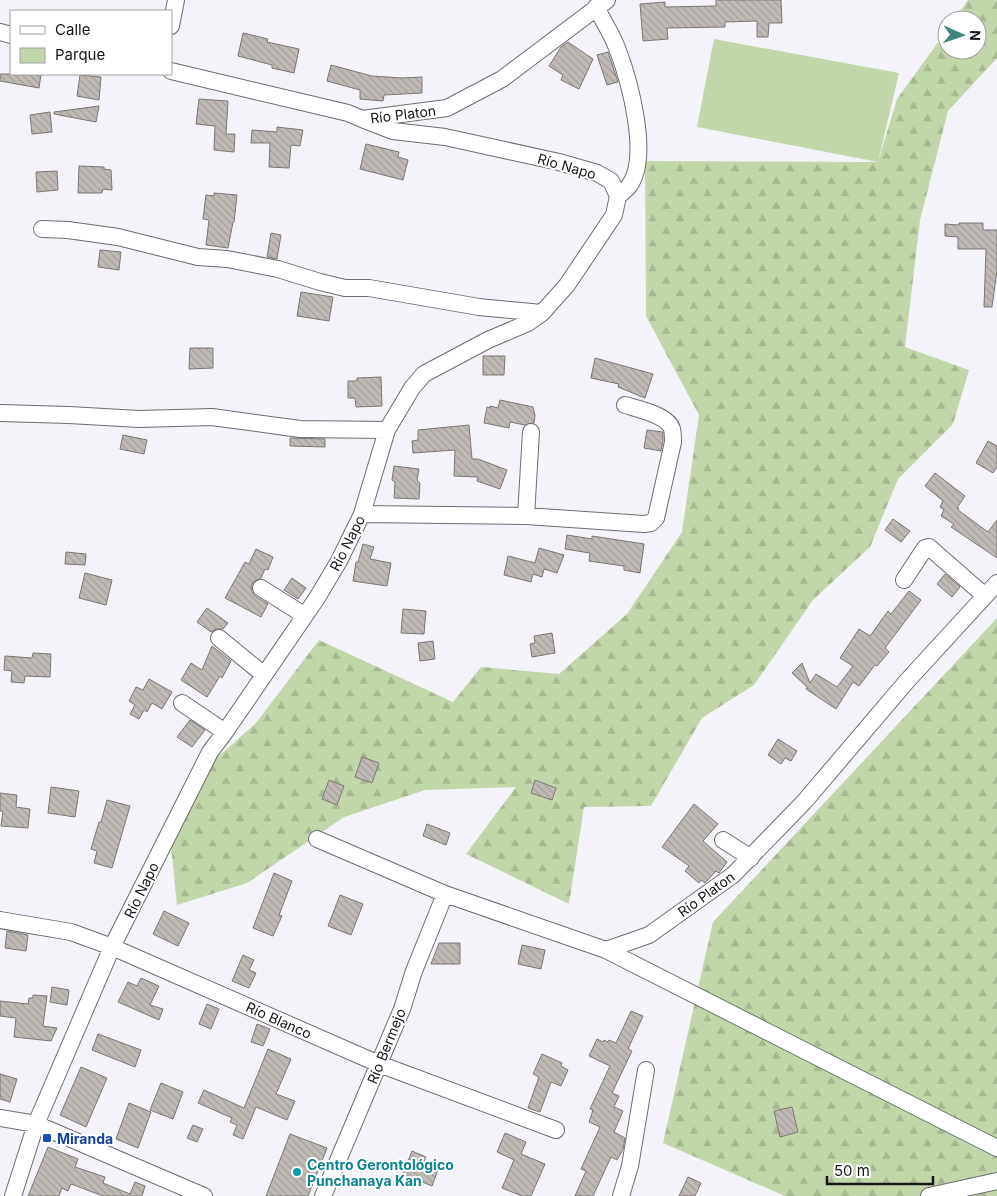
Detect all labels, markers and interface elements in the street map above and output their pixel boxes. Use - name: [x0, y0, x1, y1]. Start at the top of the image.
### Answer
- legend: [10, 10, 172, 75]
- north arrow: [937, 10, 987, 60]
- text: Calle: [55, 20, 90, 39]
- text: N: [967, 30, 984, 41]
- text: Parque: [55, 45, 105, 64]
- street label: Río Platon: [369, 102, 437, 126]
- street label: Río Napo: [536, 150, 598, 182]
- street label: Río Napo: [326, 512, 368, 574]
- street label: Río Napo: [120, 859, 162, 921]
- street label: Río Platon: [674, 868, 738, 920]
- street label: Río Blanco: [244, 998, 314, 1042]
- street label: Río Bermejo: [363, 1006, 409, 1086]
- place label: Miranda: [57, 1130, 113, 1147]
- marker: Miranda: [41, 1132, 53, 1144]
- scale bar: [827, 1154, 933, 1186]
- place label: Centro Gerontológico Punchanaya Kan: [307, 1156, 454, 1189]
- text: 50 m: [834, 1161, 870, 1180]
- marker: Centro Gerontológico Punchanaya Kan: [291, 1166, 303, 1178]

